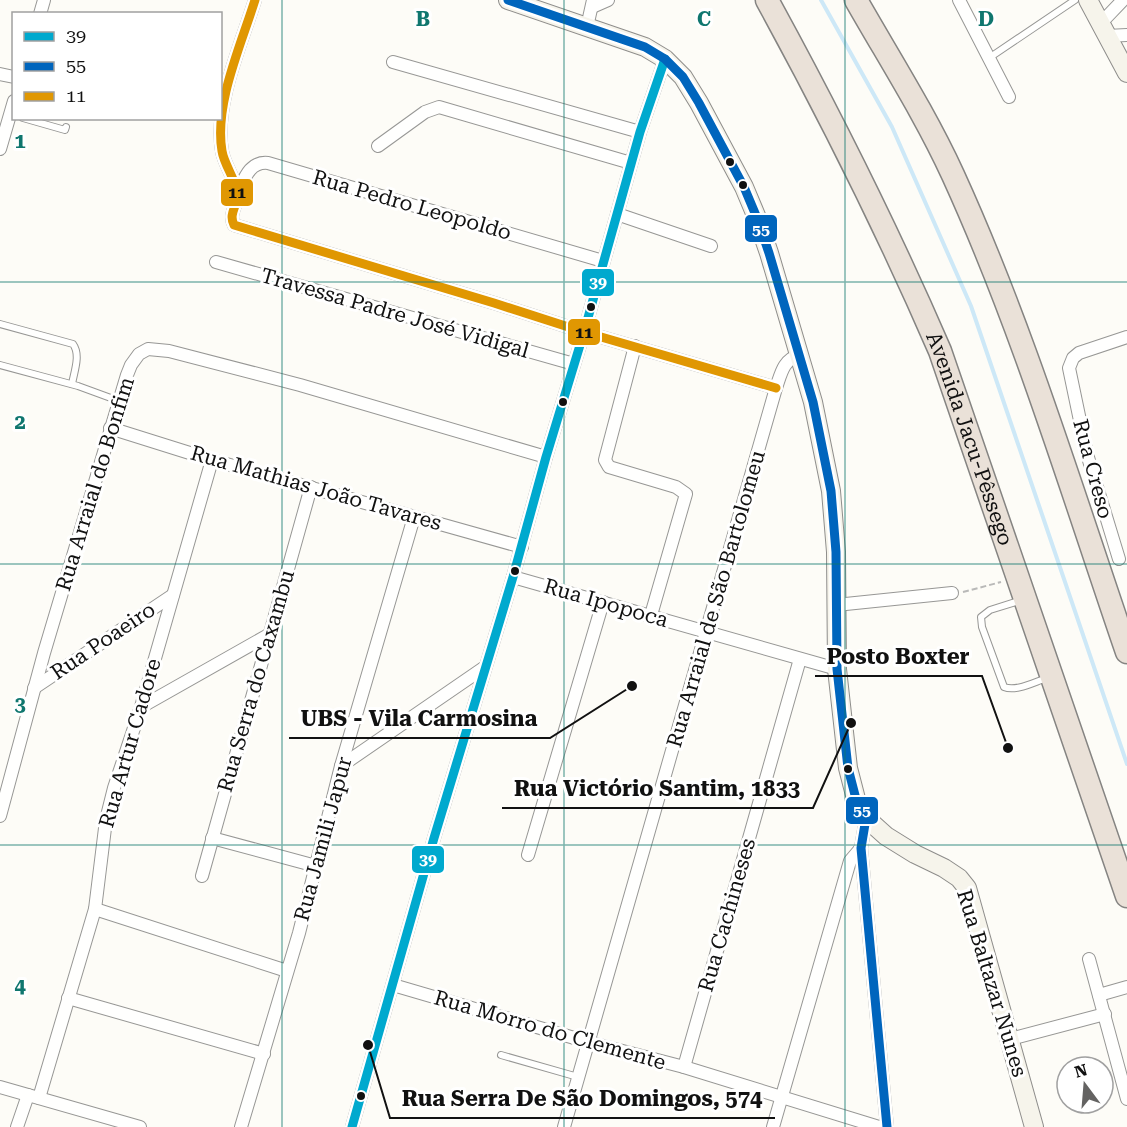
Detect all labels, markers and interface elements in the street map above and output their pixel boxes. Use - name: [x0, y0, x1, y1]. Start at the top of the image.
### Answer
- text: B: [416, 7, 430, 31]
- text: C: [697, 7, 711, 31]
- text: D: [978, 7, 994, 31]
- legend: [12, 12, 222, 120]
- text: 39: [66, 25, 86, 46]
- text: 55: [66, 55, 86, 76]
- text: 11: [66, 85, 86, 106]
- text: 1: [14, 129, 26, 153]
- unlabelled marker: [724, 156, 736, 168]
- street label: Rua Pedro Leopoldo: [310, 165, 514, 245]
- line badge: 11: [220, 178, 254, 207]
- unlabelled marker: [737, 179, 749, 191]
- text: 11: [228, 183, 246, 202]
- line badge: 55: [744, 214, 778, 243]
- text: 55: [752, 220, 770, 239]
- street label: Travessa Padre José Vidigal: [258, 263, 532, 363]
- line badge: 39: [581, 268, 615, 297]
- text: 39: [589, 273, 607, 292]
- unlabelled marker: [585, 301, 597, 313]
- line badge: 11: [567, 318, 601, 346]
- text: 11: [575, 323, 593, 342]
- street label: Avenida Jacu-Pêssego: [921, 328, 1018, 549]
- street label: Rua Arraial do Bonfim: [51, 374, 139, 594]
- unlabelled marker: [557, 396, 569, 408]
- text: 2: [14, 410, 26, 434]
- street label: Rua Creso: [1068, 417, 1118, 521]
- street label: Rua Mathias João Tavares: [188, 441, 444, 535]
- street label: Rua Arraial de São Bartolomeu: [662, 448, 770, 750]
- unlabelled marker: [509, 565, 521, 577]
- street label: Rua Serra do Caxambu: [213, 567, 299, 795]
- street label: Rua Ipopoca: [541, 574, 672, 632]
- street label: Rua Poaeiro: [46, 597, 160, 685]
- callout: Posto Boxter: [815, 636, 982, 676]
- text: Posto Boxter: [826, 644, 970, 669]
- street label: Rua Artur Cadore: [94, 656, 166, 830]
- text: 3: [14, 692, 26, 716]
- callout: UBS - Vila Carmosina: [289, 698, 550, 738]
- text: UBS - Vila Carmosina: [300, 706, 538, 731]
- street label: Rua Jamili Japur: [290, 754, 357, 924]
- unlabelled marker: [842, 763, 854, 775]
- callout: Rua Victório Santim, 1833: [502, 768, 813, 808]
- text: Rua Victório Santim, 1833: [514, 776, 800, 801]
- line badge: 55: [845, 796, 879, 825]
- text: 55: [853, 801, 871, 820]
- street label: Rua Cachineses: [694, 835, 760, 995]
- line badge: 39: [411, 845, 445, 874]
- text: 39: [419, 850, 437, 869]
- street label: Rua Baltazar Nunes: [952, 886, 1032, 1080]
- text: 4: [14, 974, 26, 998]
- street label: Rua Morro do Clemente: [431, 985, 669, 1075]
- north arrow: [1055, 1055, 1115, 1115]
- text: N: [1072, 1060, 1090, 1082]
- callout: Rua Serra De São Domingos, 574: [390, 1078, 775, 1118]
- text: Rua Serra De São Domingos, 574: [402, 1086, 763, 1111]
- unlabelled marker: [355, 1090, 367, 1102]

